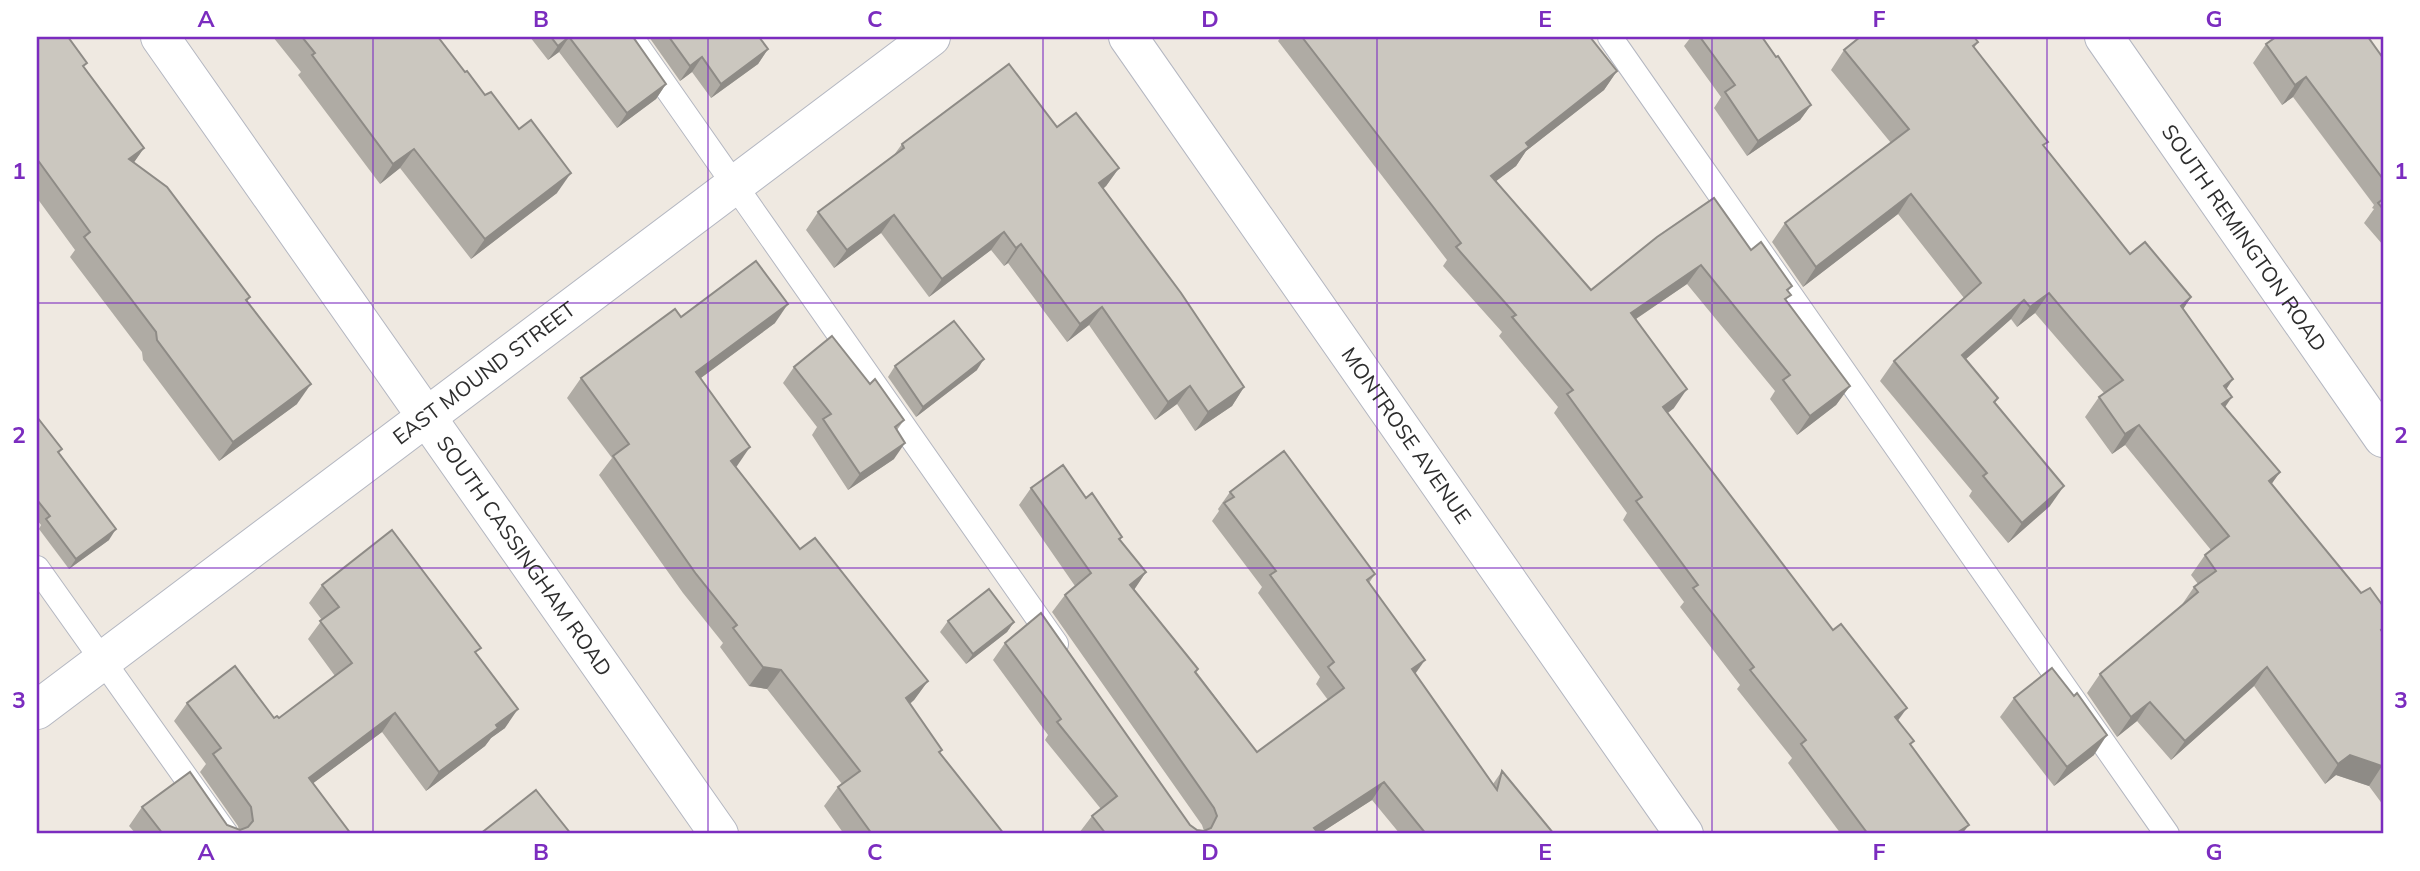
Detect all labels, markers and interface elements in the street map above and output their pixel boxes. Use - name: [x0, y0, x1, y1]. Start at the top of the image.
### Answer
- text: A: [197, 4, 215, 33]
- text: B: [533, 4, 549, 33]
- text: C: [867, 4, 883, 33]
- text: D: [1201, 4, 1219, 33]
- text: E: [1538, 4, 1552, 33]
- text: F: [1872, 4, 1886, 33]
- text: G: [2205, 4, 2223, 33]
- street label: SOUTH REMINGTON ROAD: [2157, 119, 2333, 356]
- text: 1: [12, 156, 26, 185]
- text: 1: [2394, 156, 2408, 185]
- street label: EAST MOUND STREET: [387, 295, 581, 450]
- street label: MONTROSE AVENUE: [1336, 342, 1477, 528]
- text: 2: [12, 420, 26, 449]
- text: 2: [2394, 420, 2408, 449]
- street label: SOUTH CASSINGHAM ROAD: [432, 430, 618, 681]
- text: 3: [12, 685, 26, 714]
- text: 3: [2394, 685, 2408, 714]
- text: A: [197, 837, 215, 866]
- text: B: [533, 837, 549, 866]
- text: C: [867, 837, 883, 866]
- text: D: [1201, 837, 1219, 866]
- text: E: [1538, 837, 1552, 866]
- text: F: [1872, 837, 1886, 866]
- text: G: [2205, 837, 2223, 866]

